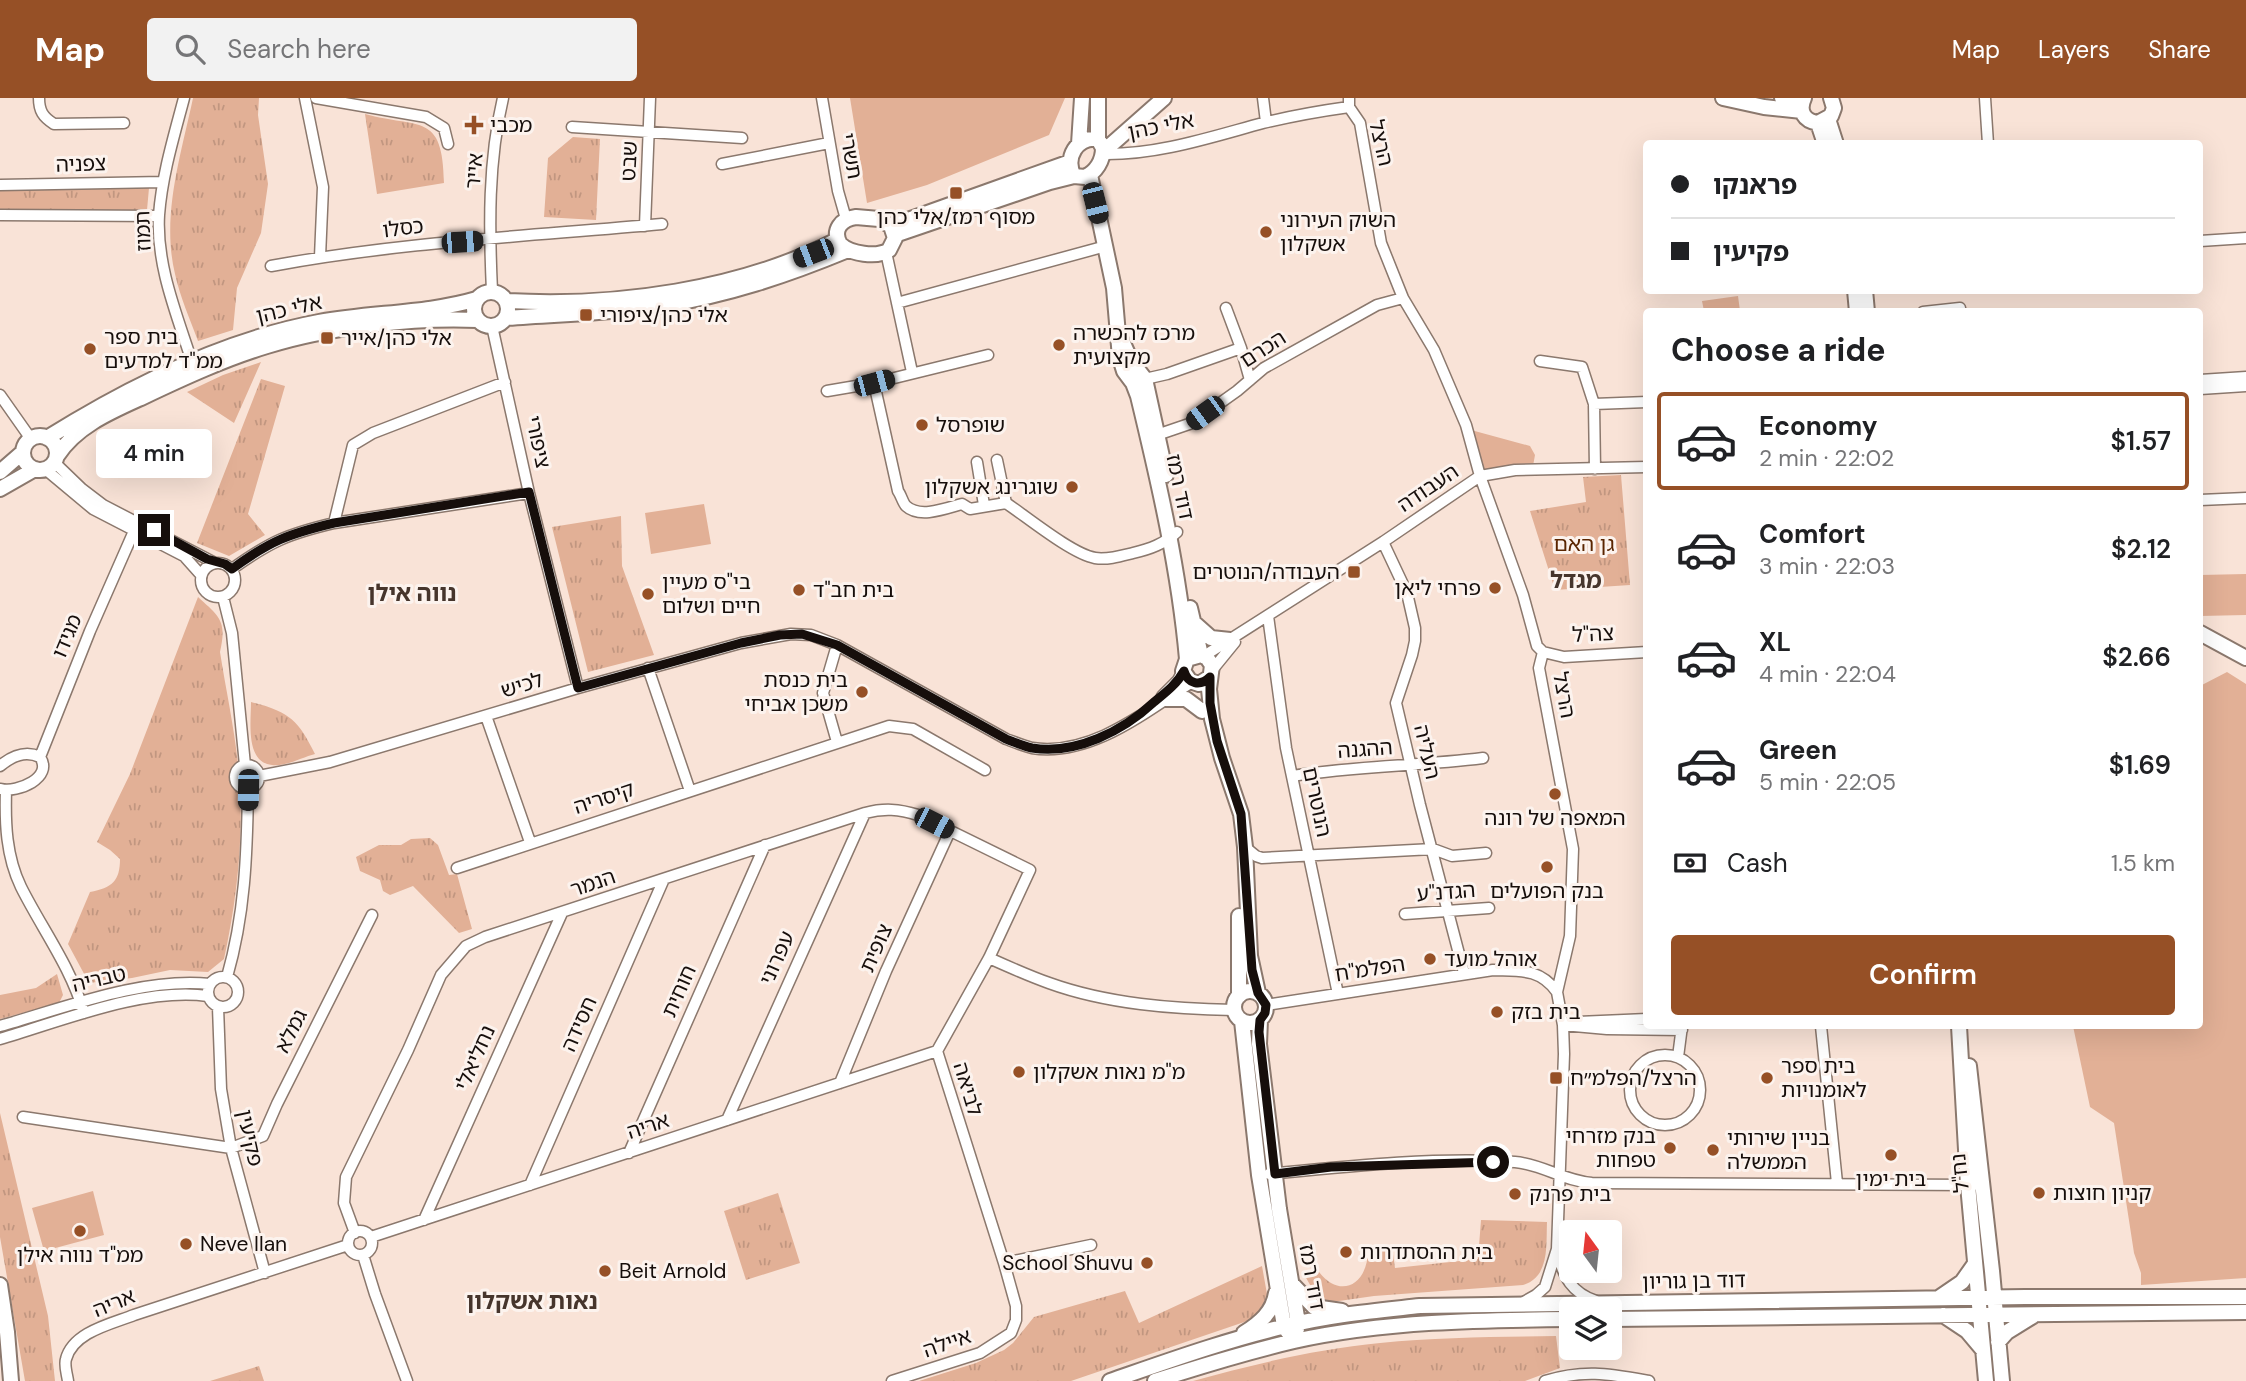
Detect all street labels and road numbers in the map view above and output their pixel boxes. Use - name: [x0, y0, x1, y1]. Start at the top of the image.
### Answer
- street label: אלי כהן: [1126, 106, 1196, 146]
- street label: הרצל: [1362, 117, 1400, 169]
- street label: תשרי: [833, 131, 869, 181]
- street label: שבט: [614, 140, 644, 182]
- street label: צפניה: [55, 149, 107, 179]
- street label: אייר: [458, 152, 490, 190]
- street label: תמוז: [128, 210, 158, 252]
- street label: כסלו: [381, 212, 425, 244]
- street label: אלי כהן: [253, 288, 325, 330]
- street label: הכרם: [1235, 324, 1291, 374]
- street label: ציפורי: [519, 413, 557, 471]
- street label: דוד רמז: [1159, 452, 1201, 522]
- street label: העבודה: [1392, 457, 1464, 519]
- street label: מגידו: [45, 610, 89, 662]
- street label: צה"ל: [1571, 619, 1615, 649]
- street label: לכיש: [497, 665, 547, 705]
- street label: הרצל: [1546, 670, 1582, 720]
- street label: העליה: [1407, 722, 1447, 782]
- street label: ההגנה: [1336, 733, 1394, 765]
- street label: הנוטרים: [1296, 764, 1338, 840]
- street label: קיסריה: [570, 775, 638, 821]
- street label: הנמר: [567, 862, 619, 904]
- street label: הגדנ"ע: [1416, 876, 1476, 908]
- street label: צופית: [853, 919, 899, 977]
- street label: עפרוני: [753, 927, 801, 989]
- street label: הפלמ"ח: [1333, 950, 1407, 988]
- street label: טבריה: [69, 959, 129, 999]
- street label: חוחית: [655, 961, 703, 1021]
- street label: חסידה: [554, 992, 604, 1056]
- street label: גמלא: [268, 1004, 314, 1058]
- street label: נחליאלי: [448, 1021, 502, 1095]
- street label: לביאה: [947, 1059, 989, 1119]
- street label: אריה: [623, 1106, 673, 1146]
- street label: פקיעין: [230, 1107, 270, 1169]
- street label: נח"ל: [1944, 1152, 1976, 1194]
- street label: דוד רמז: [1292, 1242, 1332, 1312]
- street label: דוד בן גוריון: [1642, 1266, 1746, 1296]
- street label: אריה: [89, 1282, 139, 1324]
- street label: איילה: [919, 1322, 975, 1364]

